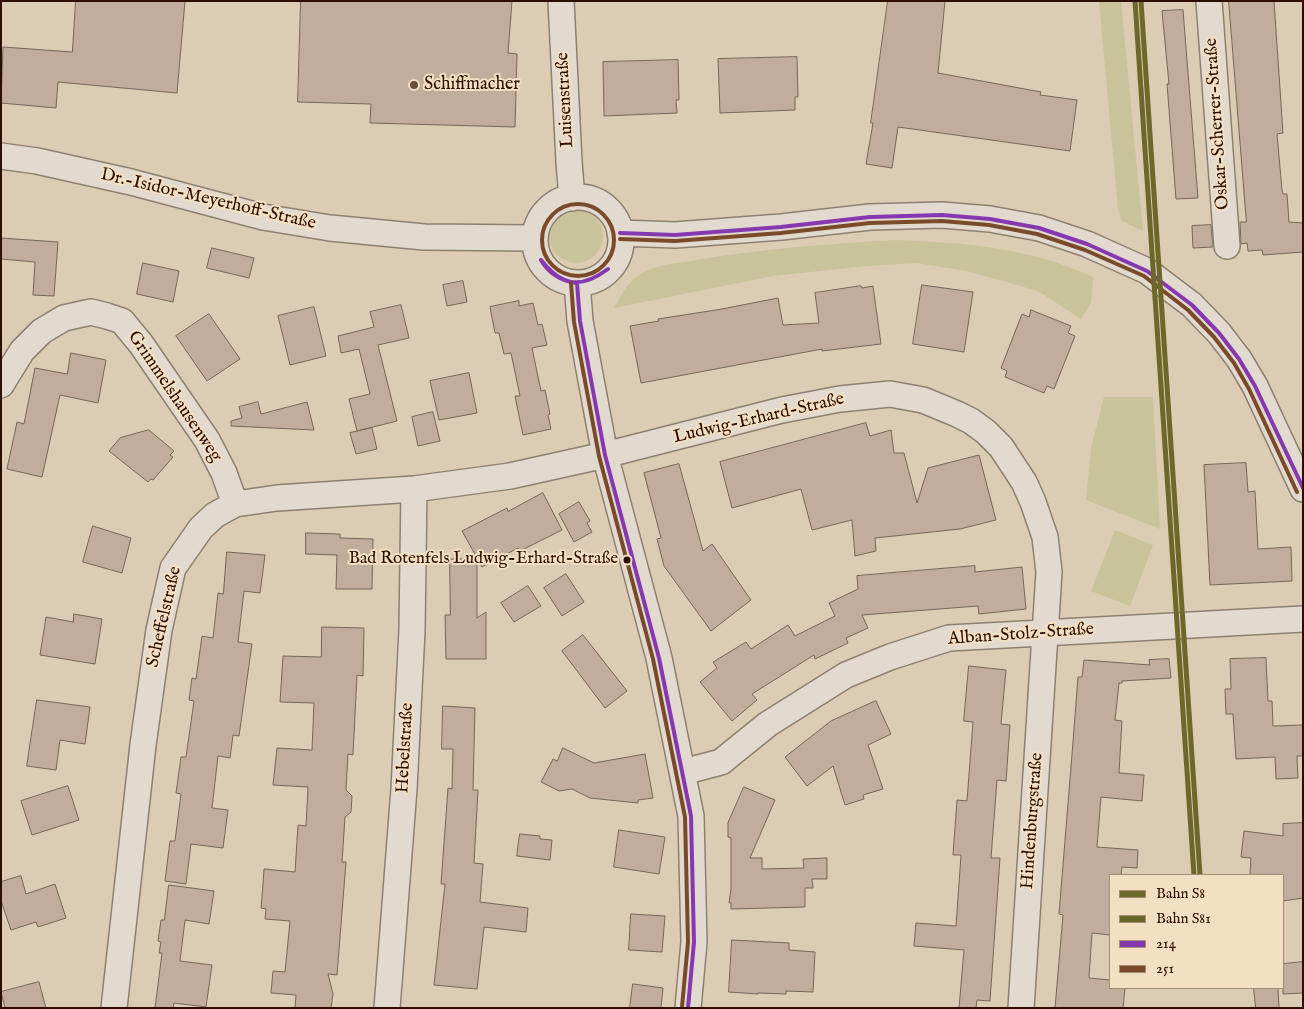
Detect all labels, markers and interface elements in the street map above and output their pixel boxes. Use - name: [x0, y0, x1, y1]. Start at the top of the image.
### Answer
- street label: Oskar-Scherrer-Straße: [1201, 37, 1235, 211]
- street label: Luisenstraße: [553, 52, 579, 148]
- place label: Schiffmacher: [424, 74, 520, 96]
- marker: Schiffmacher: [408, 79, 420, 91]
- street label: Dr.-Isidor-Meyerhoff-Straße: [98, 165, 318, 235]
- street label: Grimmelshausenweg: [122, 327, 226, 467]
- street label: Ludwig-Erhard-Straße: [672, 389, 846, 449]
- place label: Bad Rotenfels Ludwig-Erhard-Straße: [349, 550, 618, 570]
- marker: Bad Rotenfels Ludwig-Erhard-Straße: [622, 555, 632, 565]
- street label: Scheffelstraße: [143, 564, 187, 670]
- street label: Alban-Stolz-Straße: [947, 619, 1095, 651]
- street label: Hebelstraße: [393, 702, 419, 794]
- street label: Hindenburgstraße: [1017, 752, 1049, 890]
- legend: [1109, 874, 1284, 989]
- text: Bahn S8: [1156, 884, 1205, 903]
- text: Bahn S81: [1156, 909, 1211, 928]
- text: 214: [1156, 934, 1176, 953]
- text: 251: [1156, 959, 1174, 978]

